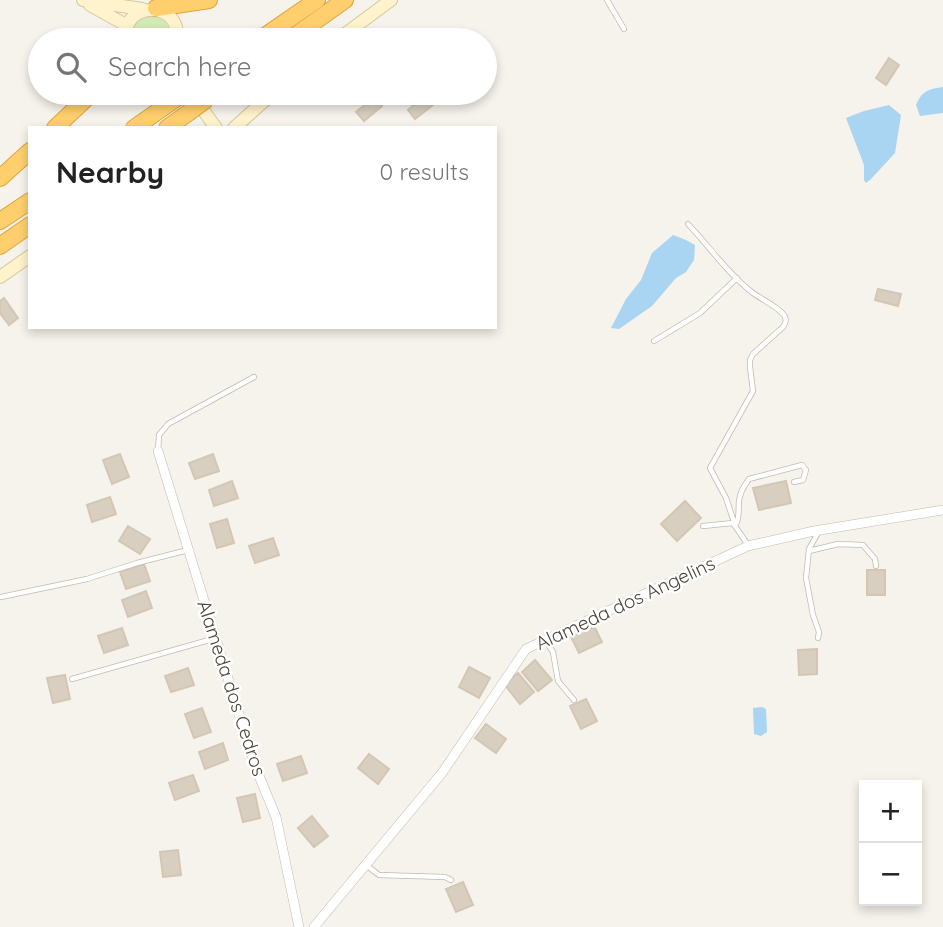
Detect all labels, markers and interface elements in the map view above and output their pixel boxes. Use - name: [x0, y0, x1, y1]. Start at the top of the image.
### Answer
- search box: [28, 28, 497, 105]
- icon: search: [52, 48, 90, 86]
- text: Search here: [108, 50, 252, 83]
- text: Nearby: [56, 153, 164, 191]
- text: 0 results: [380, 157, 469, 186]
- street label: Alameda dos Angelins: [531, 551, 719, 655]
- street label: Alameda dos Cedros: [192, 597, 272, 779]
- map controls: [859, 780, 922, 906]
- button: +: [859, 780, 922, 843]
- button: −: [859, 843, 922, 906]

